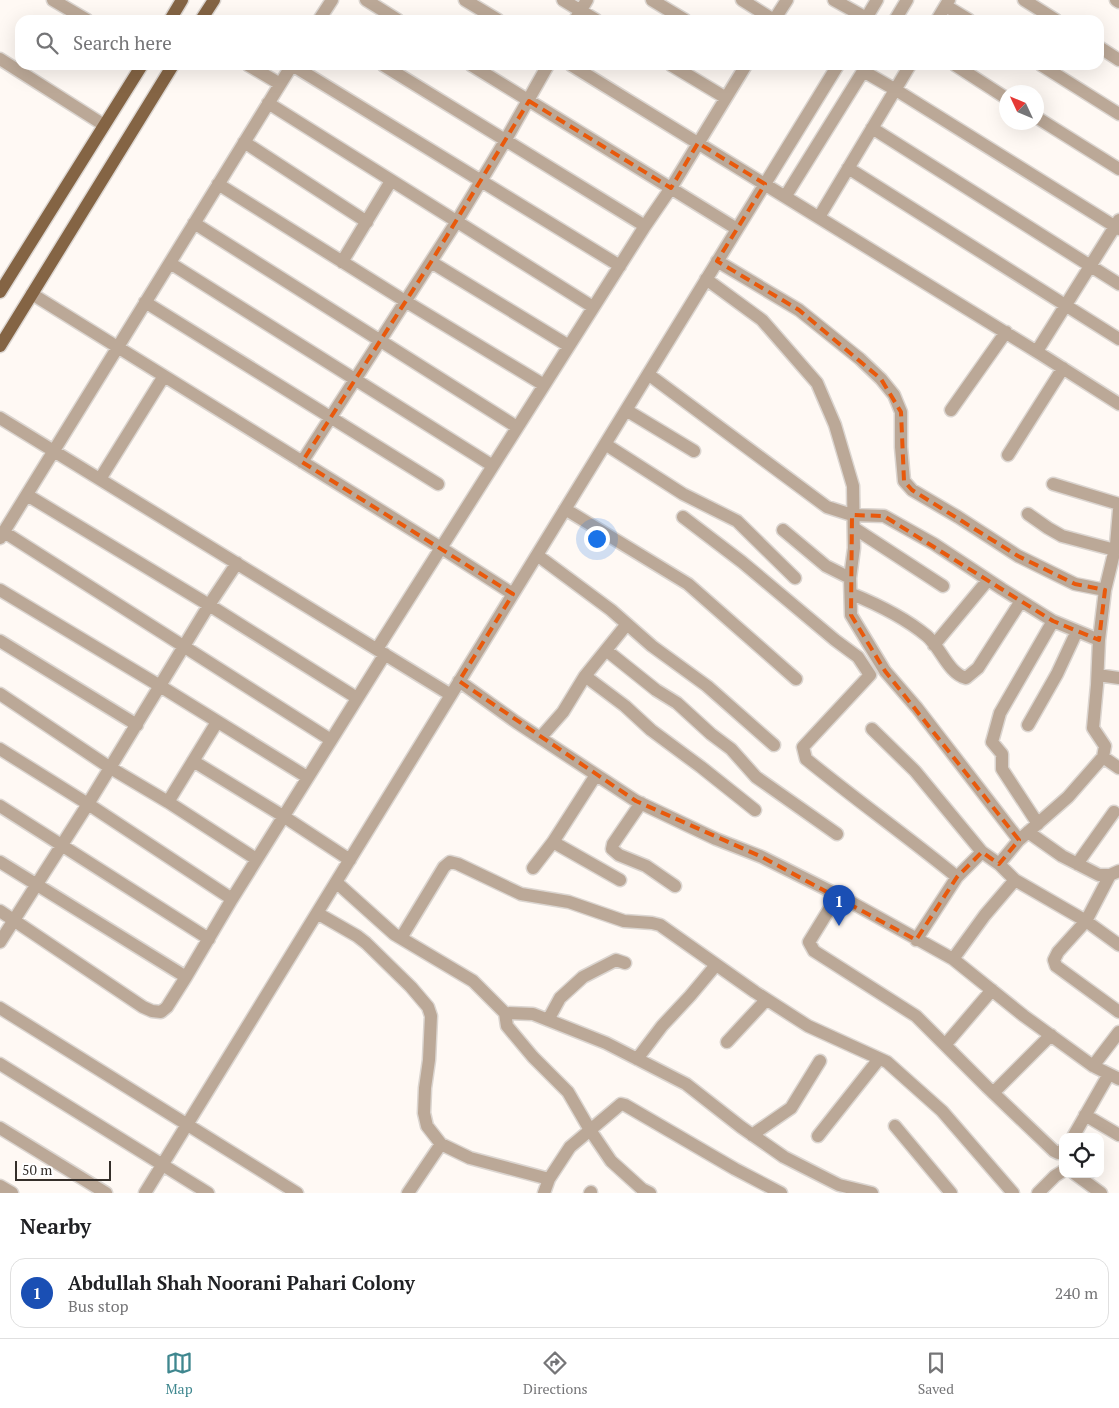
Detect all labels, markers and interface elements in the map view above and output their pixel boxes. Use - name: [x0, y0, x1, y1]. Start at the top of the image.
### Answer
- search box: [15, 15, 1104, 70]
- icon: search: [33, 29, 61, 57]
- text: Search here: [73, 30, 172, 55]
- north arrow: [999, 85, 1044, 130]
- your location: [584, 526, 610, 552]
- pin: 1: [823, 885, 855, 926]
- map controls: [1059, 1133, 1104, 1178]
- button: locate: [1059, 1133, 1104, 1178]
- scale bar: [15, 1158, 111, 1181]
- text: 50 m: [22, 1160, 52, 1179]
- text: Nearby: [20, 1212, 91, 1240]
- text: Abdullah Shah Noorani Pahari Colony: [68, 1270, 415, 1295]
- text: 1: [32, 1282, 42, 1304]
- text: 240 m: [1055, 1282, 1098, 1304]
- text: Bus stop: [68, 1295, 129, 1317]
- tab: Map: [165, 1349, 193, 1398]
- tab: Directions: [523, 1349, 588, 1398]
- tab: Saved: [918, 1349, 954, 1398]

